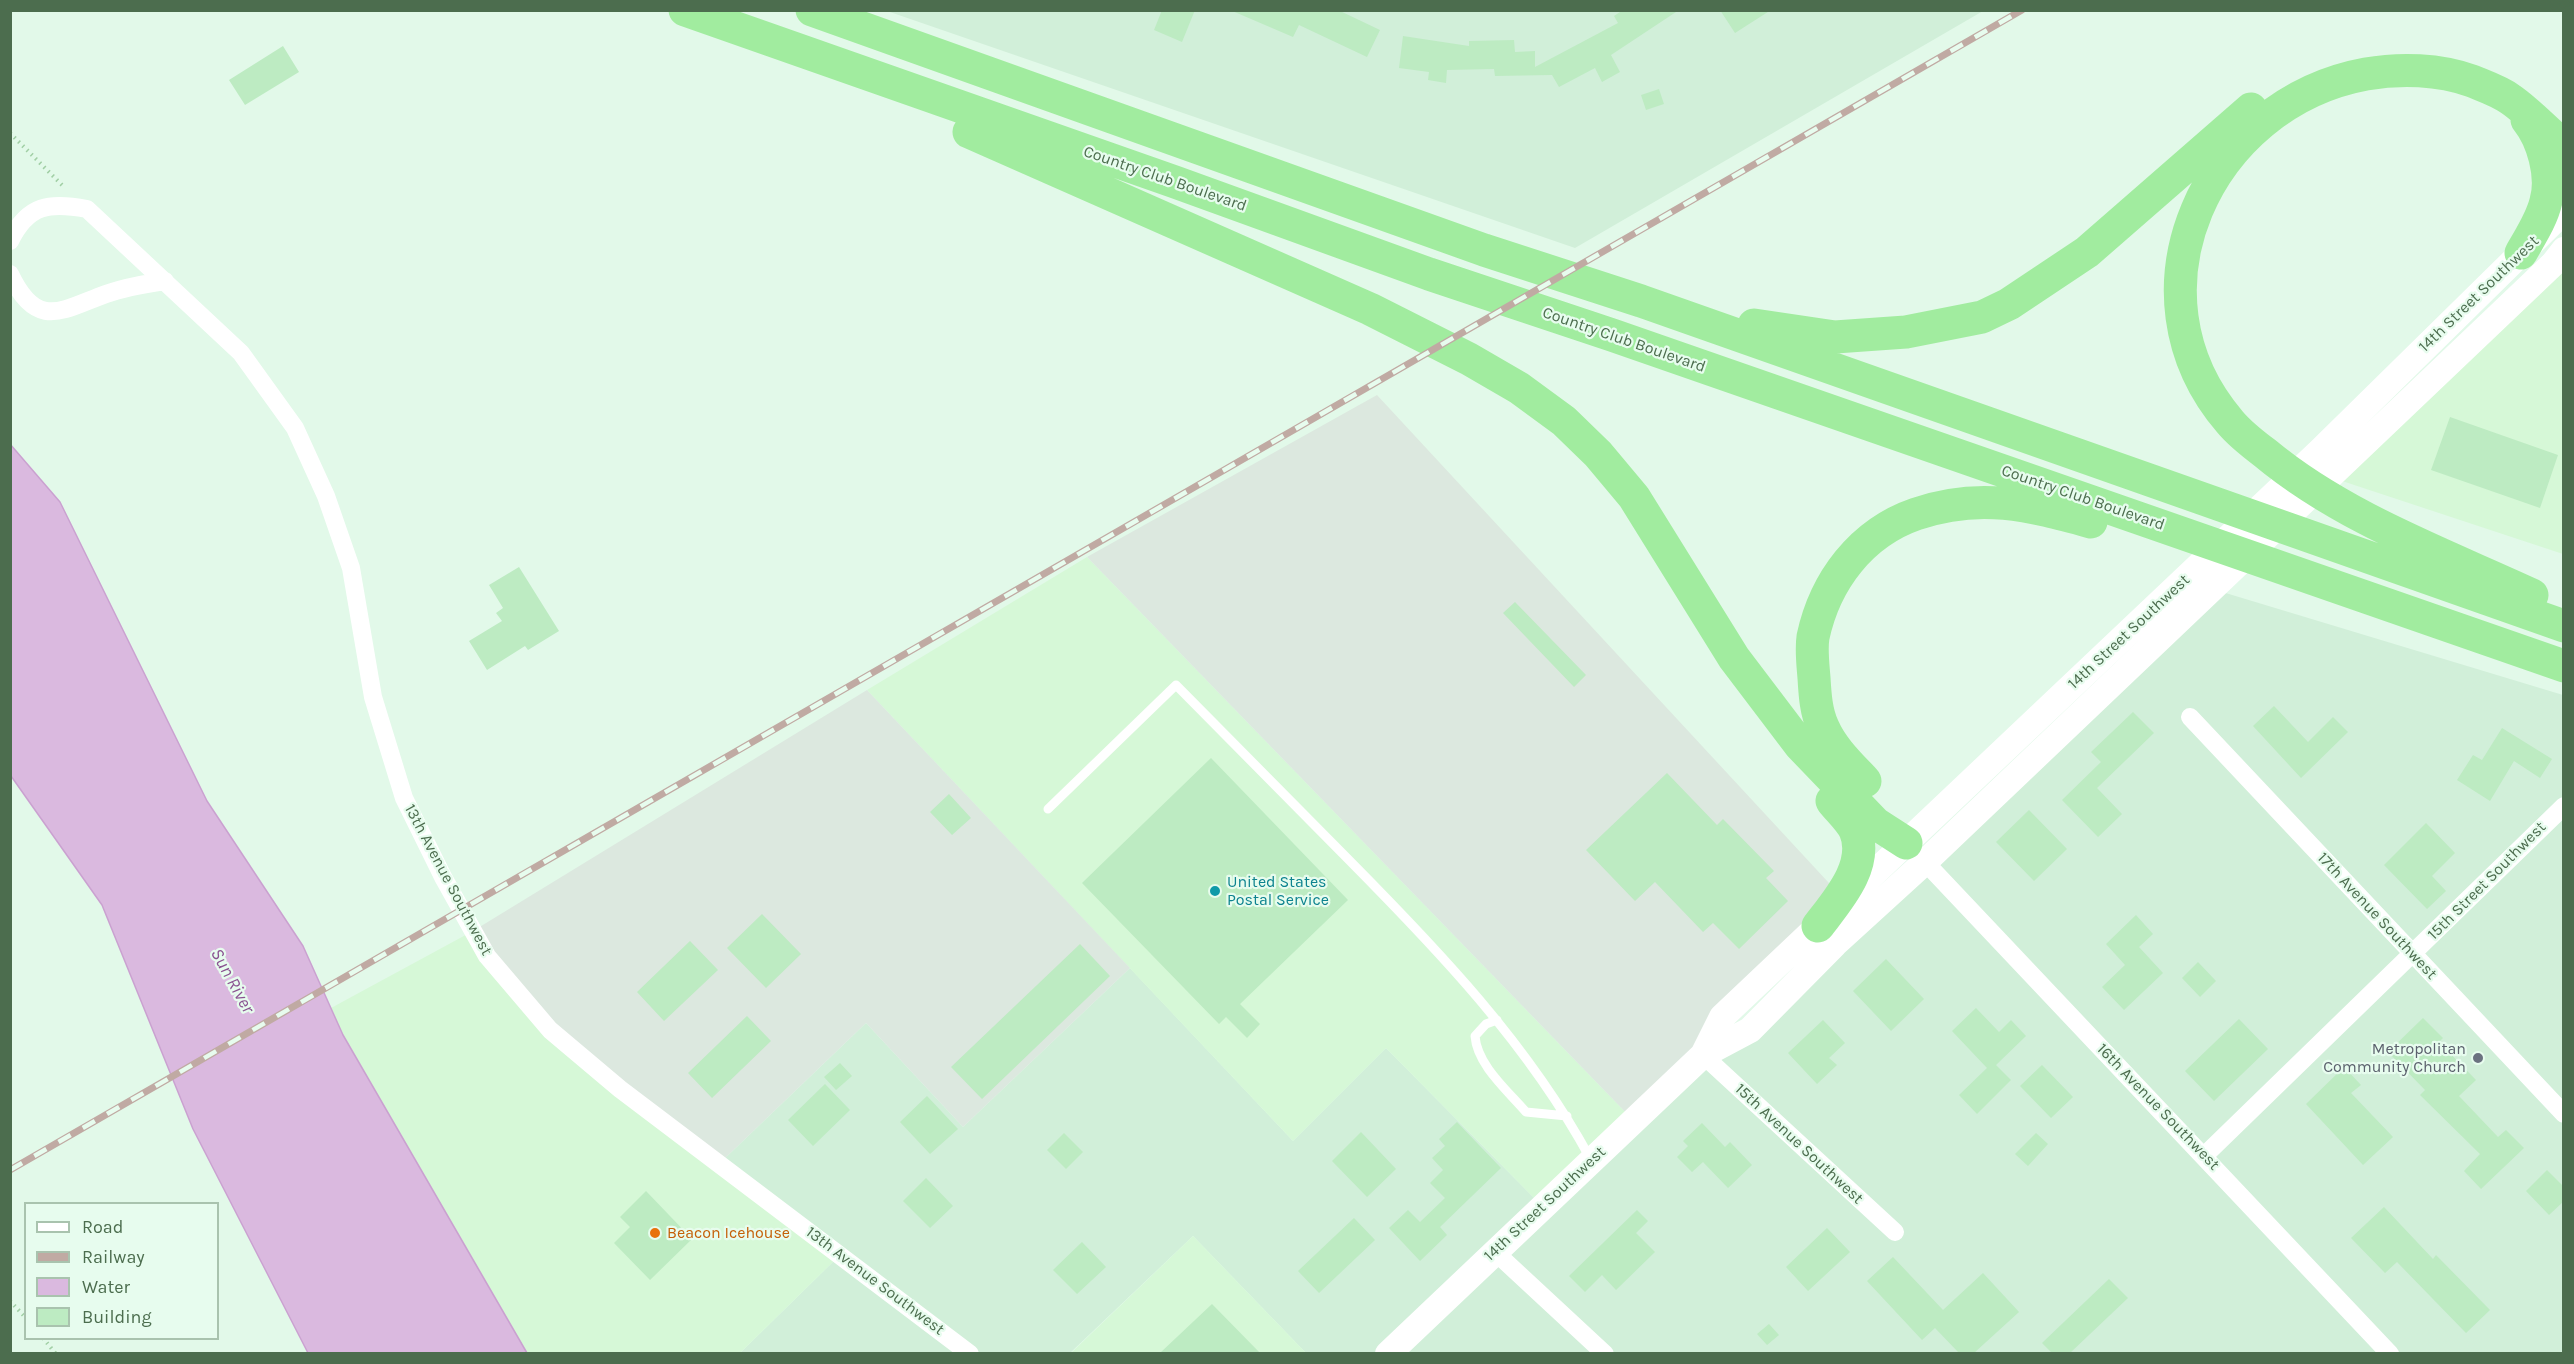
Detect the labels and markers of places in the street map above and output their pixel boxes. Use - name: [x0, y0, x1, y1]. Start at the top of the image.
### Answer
- place label: United States Postal Service: [1227, 872, 1329, 910]
- marker: United States Postal Service: [1208, 884, 1222, 898]
- place label: Metropolitan Community Church: [2323, 1039, 2466, 1077]
- marker: Metropolitan Community Church: [2471, 1051, 2485, 1065]
- place label: Beacon Icehouse: [667, 1223, 790, 1243]
- marker: Beacon Icehouse: [648, 1226, 662, 1240]

